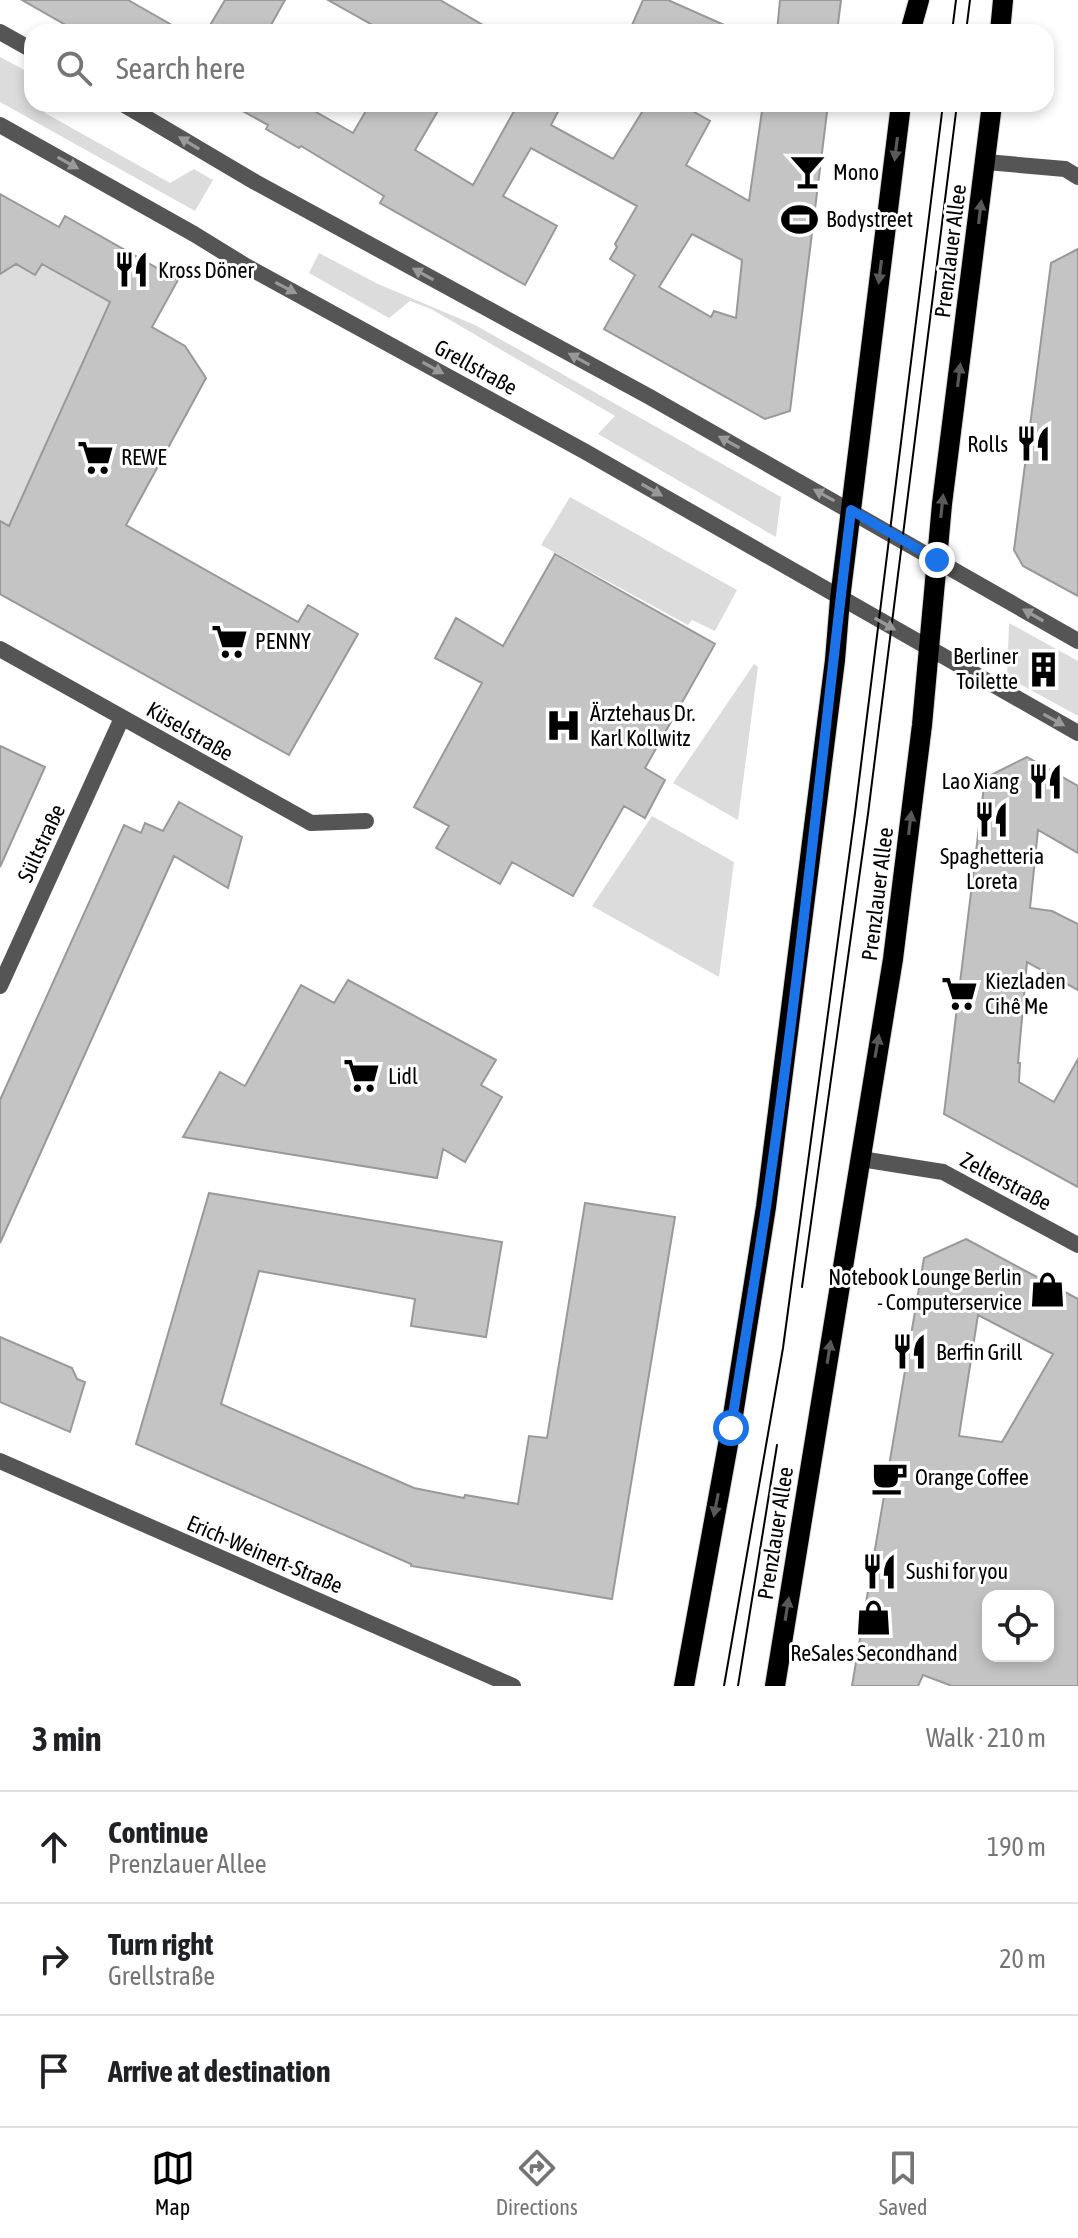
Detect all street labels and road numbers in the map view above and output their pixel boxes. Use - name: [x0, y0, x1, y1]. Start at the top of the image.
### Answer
- street label: Prenzlauer Allee: [929, 183, 971, 319]
- street label: Grellstraße: [430, 334, 522, 400]
- street label: Küselstraße: [142, 696, 238, 766]
- street label: Sültstraße: [12, 800, 70, 886]
- street label: Prenzlauer Allee: [856, 826, 898, 962]
- street label: Zelterstraße: [956, 1146, 1056, 1216]
- street label: Prenzlauer Allee: [752, 1465, 798, 1601]
- street label: Erich-Weinert-Straße: [183, 1509, 347, 1599]

